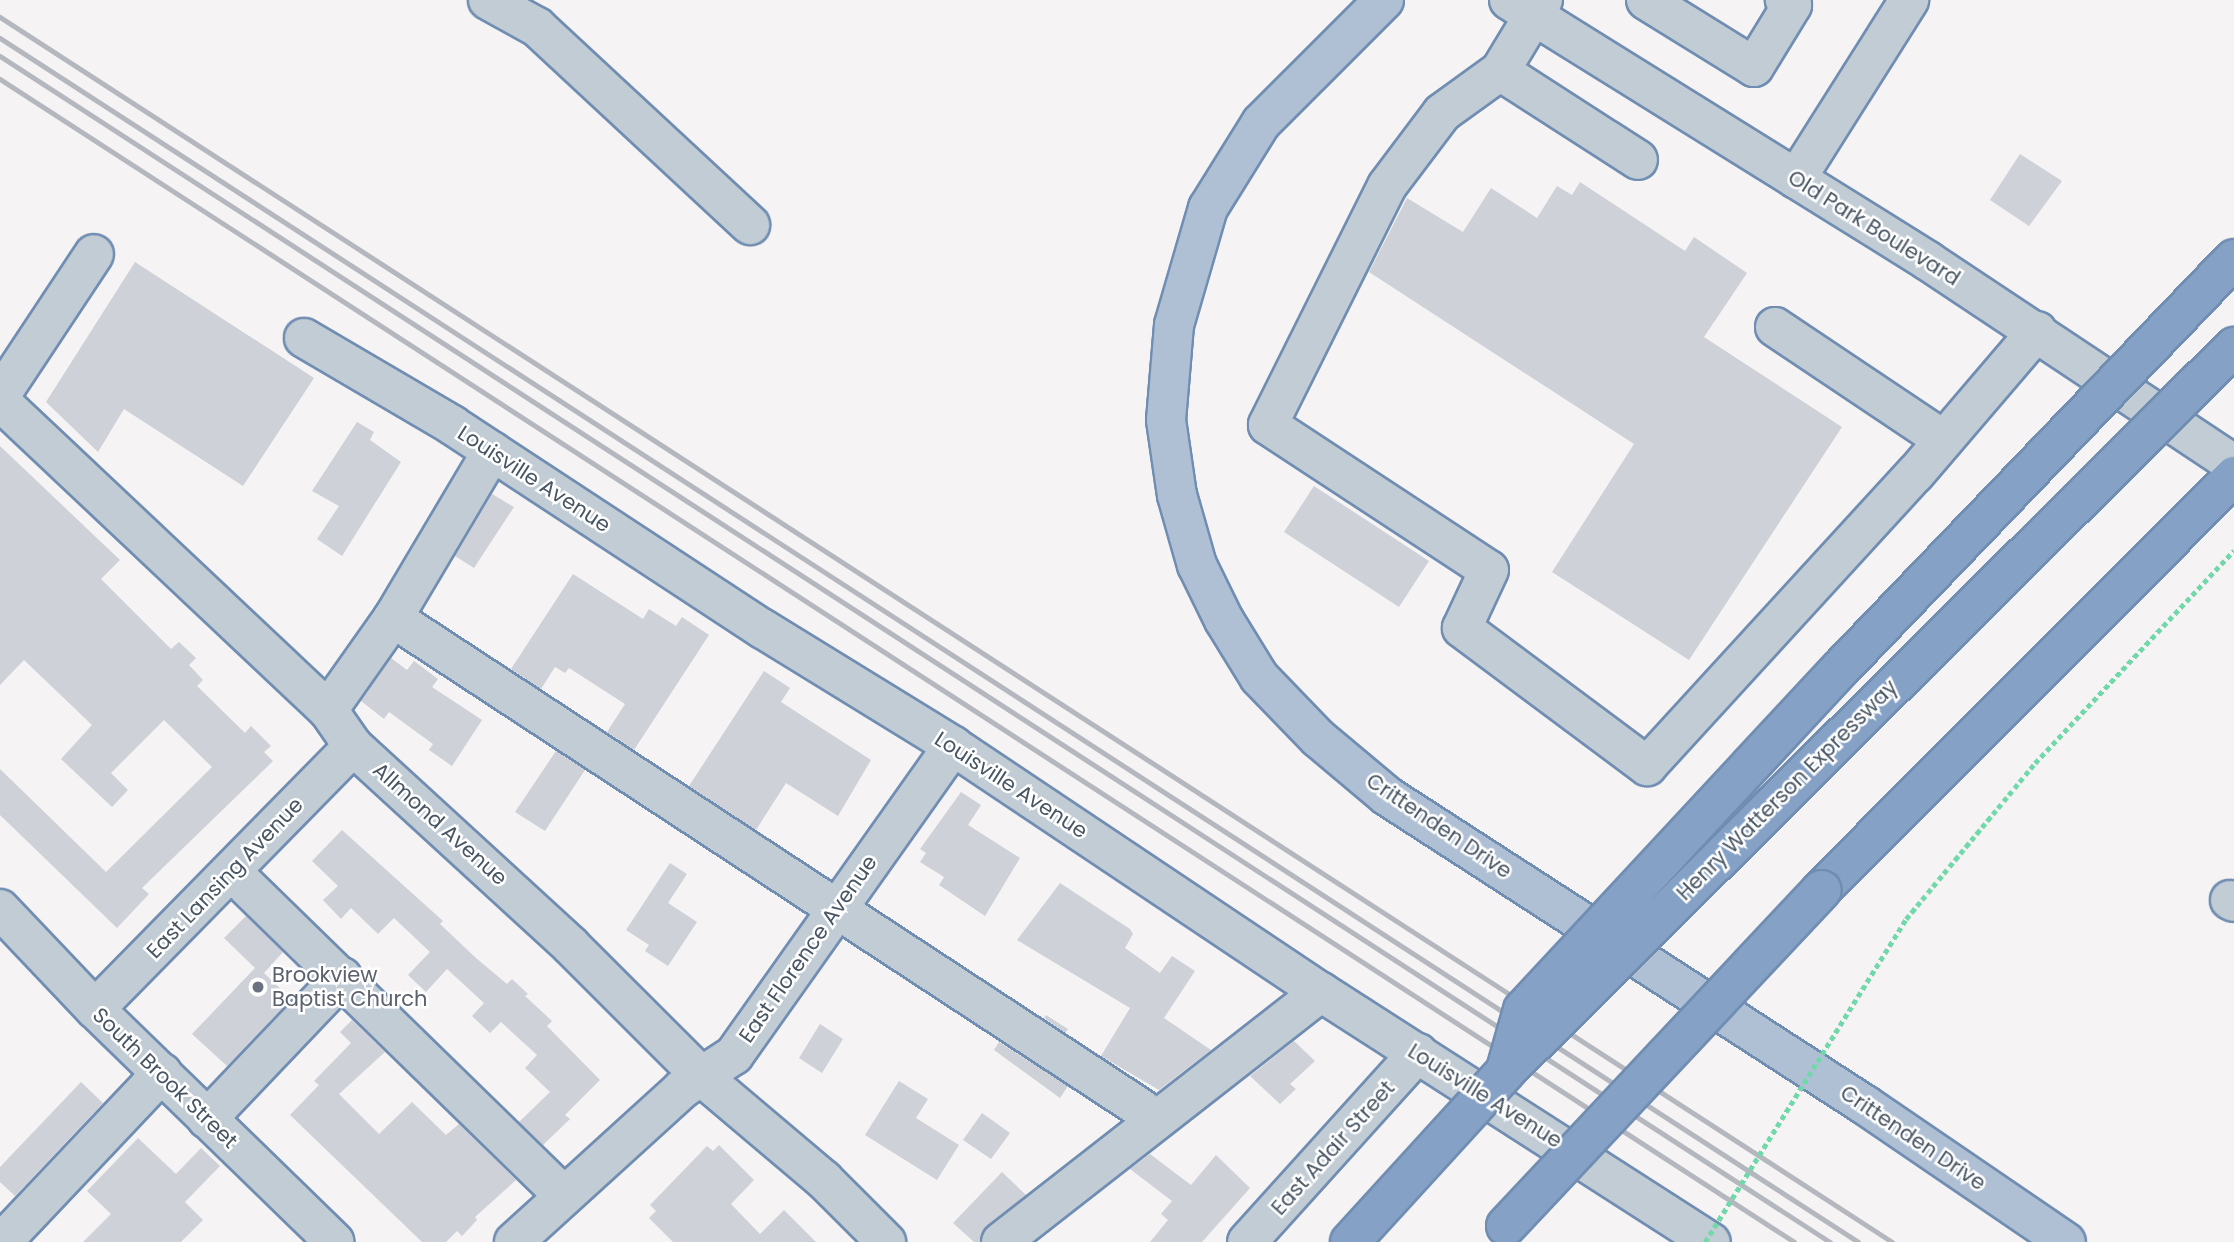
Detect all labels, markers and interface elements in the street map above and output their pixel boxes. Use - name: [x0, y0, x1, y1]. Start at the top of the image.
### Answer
- street label: Old Park Boulevard: [1783, 165, 1965, 291]
- street label: Louisville Avenue: [453, 420, 615, 538]
- street label: Henry Watterson Expressway: [1671, 674, 1903, 906]
- street label: Louisville Avenue: [930, 726, 1092, 844]
- street label: Allmond Avenue: [368, 757, 512, 891]
- street label: Crittenden Drive: [1362, 768, 1516, 884]
- street label: East Lansing Avenue: [142, 792, 308, 964]
- street label: East Florence Avenue: [734, 850, 882, 1048]
- place label: Brookview Baptist Church: [272, 962, 427, 1012]
- marker: Brookview Baptist Church: [250, 979, 266, 995]
- street label: South Brook Street: [87, 1002, 243, 1154]
- street label: Louisville Avenue: [1403, 1038, 1567, 1154]
- street label: East Adair Street: [1266, 1076, 1400, 1220]
- street label: Crittenden Drive: [1836, 1080, 1990, 1196]

